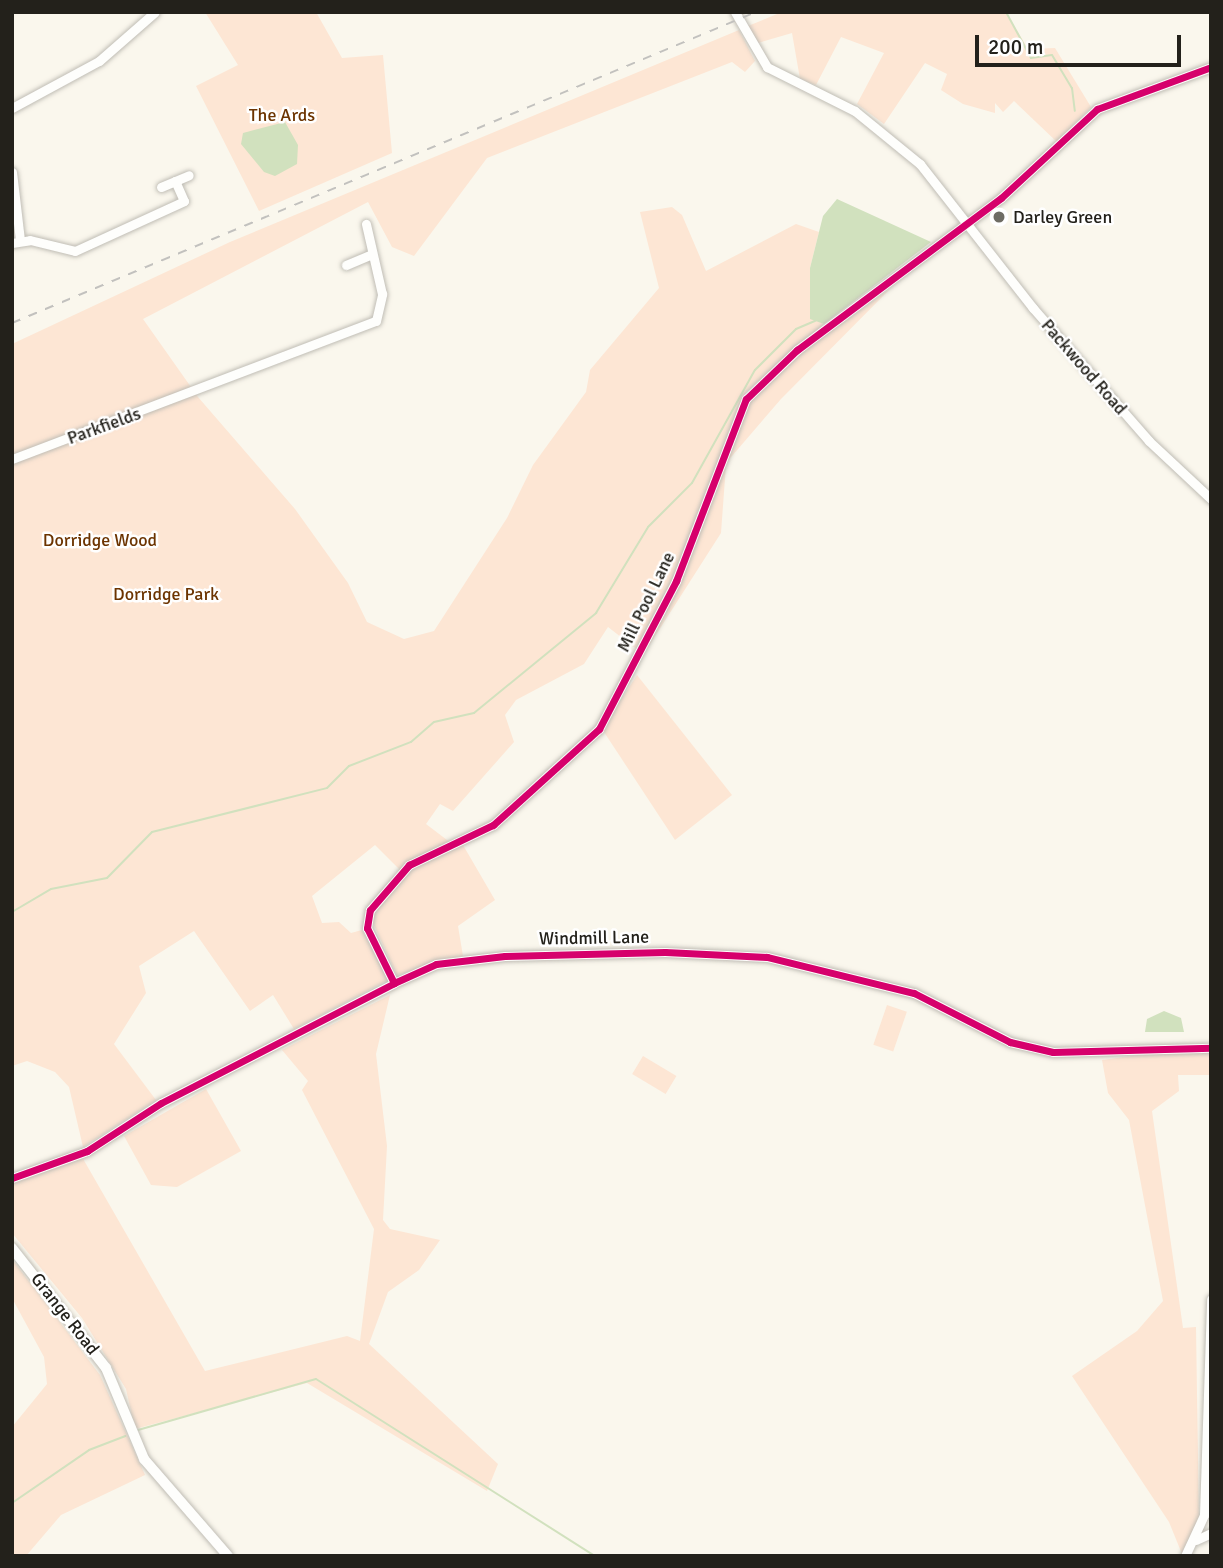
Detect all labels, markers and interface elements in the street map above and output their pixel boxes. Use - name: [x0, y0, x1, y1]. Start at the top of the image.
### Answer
- scale bar: [978, 21, 1184, 65]
- text: 200 m: [988, 34, 1043, 60]
- park label: The Ards: [249, 104, 315, 126]
- place label: Darley Green: [1013, 206, 1112, 228]
- marker: Darley Green: [991, 209, 1007, 225]
- street label: Packwood Road: [1037, 315, 1131, 419]
- street label: Parkfields: [64, 403, 144, 449]
- park label: Dorridge Wood: [43, 529, 157, 551]
- street label: Mill Pool Lane: [612, 548, 680, 656]
- park label: Dorridge Park: [113, 583, 219, 605]
- street label: Windmill Lane: [539, 926, 649, 950]
- street label: Grange Road: [26, 1269, 104, 1359]

